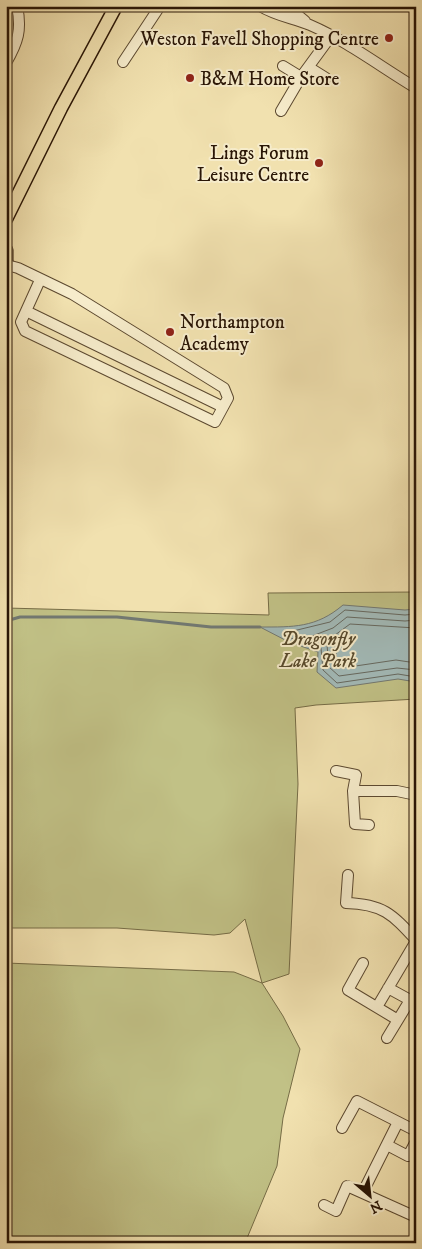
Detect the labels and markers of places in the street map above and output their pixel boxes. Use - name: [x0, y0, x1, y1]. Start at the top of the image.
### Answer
- place label: Weston Favell Shopping Centre: [140, 28, 379, 51]
- marker: Weston Favell Shopping Centre: [383, 32, 395, 44]
- place label: B&M Home Store: [200, 68, 339, 91]
- marker: B&M Home Store: [184, 72, 196, 84]
- place label: Lings Forum Leisure Centre: [197, 142, 309, 187]
- marker: Lings Forum Leisure Centre: [313, 157, 325, 169]
- place label: Northampton Academy: [180, 311, 285, 356]
- marker: Northampton Academy: [164, 326, 176, 338]

